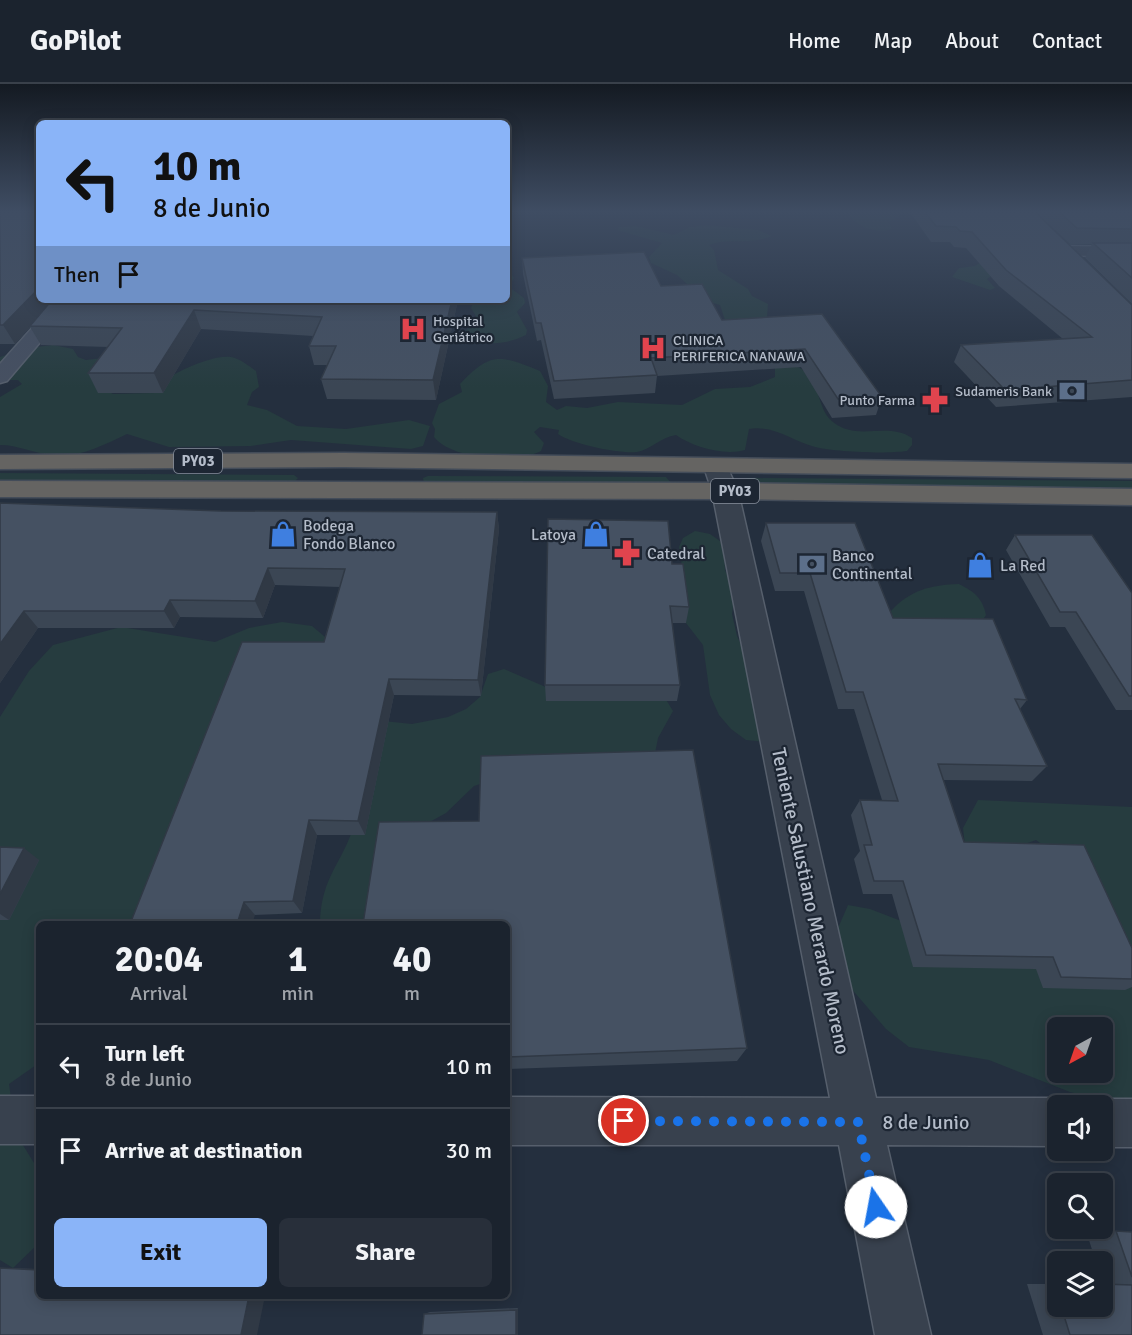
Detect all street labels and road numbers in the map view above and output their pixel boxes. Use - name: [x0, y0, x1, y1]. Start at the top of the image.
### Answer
- road number: PY03: [174, 449, 222, 473]
- road number: PY03: [711, 479, 759, 503]
- street label: Teniente Salustiano Merardo Moreno: [766, 746, 855, 1057]
- street label: 8 de Junio: [883, 1110, 969, 1135]

